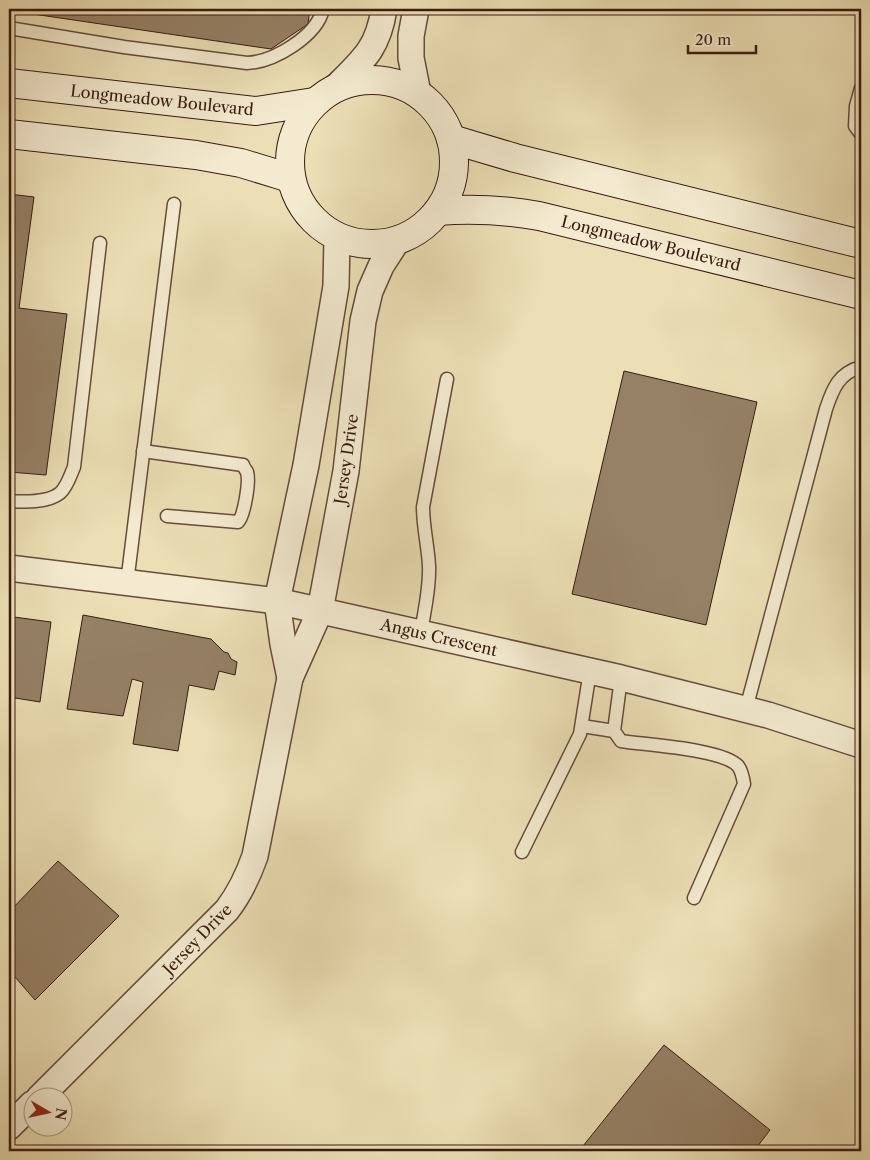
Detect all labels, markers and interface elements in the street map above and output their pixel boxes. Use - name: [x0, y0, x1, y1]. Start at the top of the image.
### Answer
- scale bar: [688, 22, 755, 54]
- text: 20 m: [695, 30, 731, 49]
- street label: Longmeadow Boulevard: [69, 80, 255, 120]
- street label: Longmeadow Boulevard: [559, 211, 743, 275]
- street label: Jersey Drive: [329, 413, 362, 508]
- street label: Angus Crescent: [378, 614, 500, 660]
- street label: Jersey Drive: [156, 899, 236, 981]
- north arrow: [22, 1088, 72, 1138]
- text: N: [51, 1107, 71, 1121]

